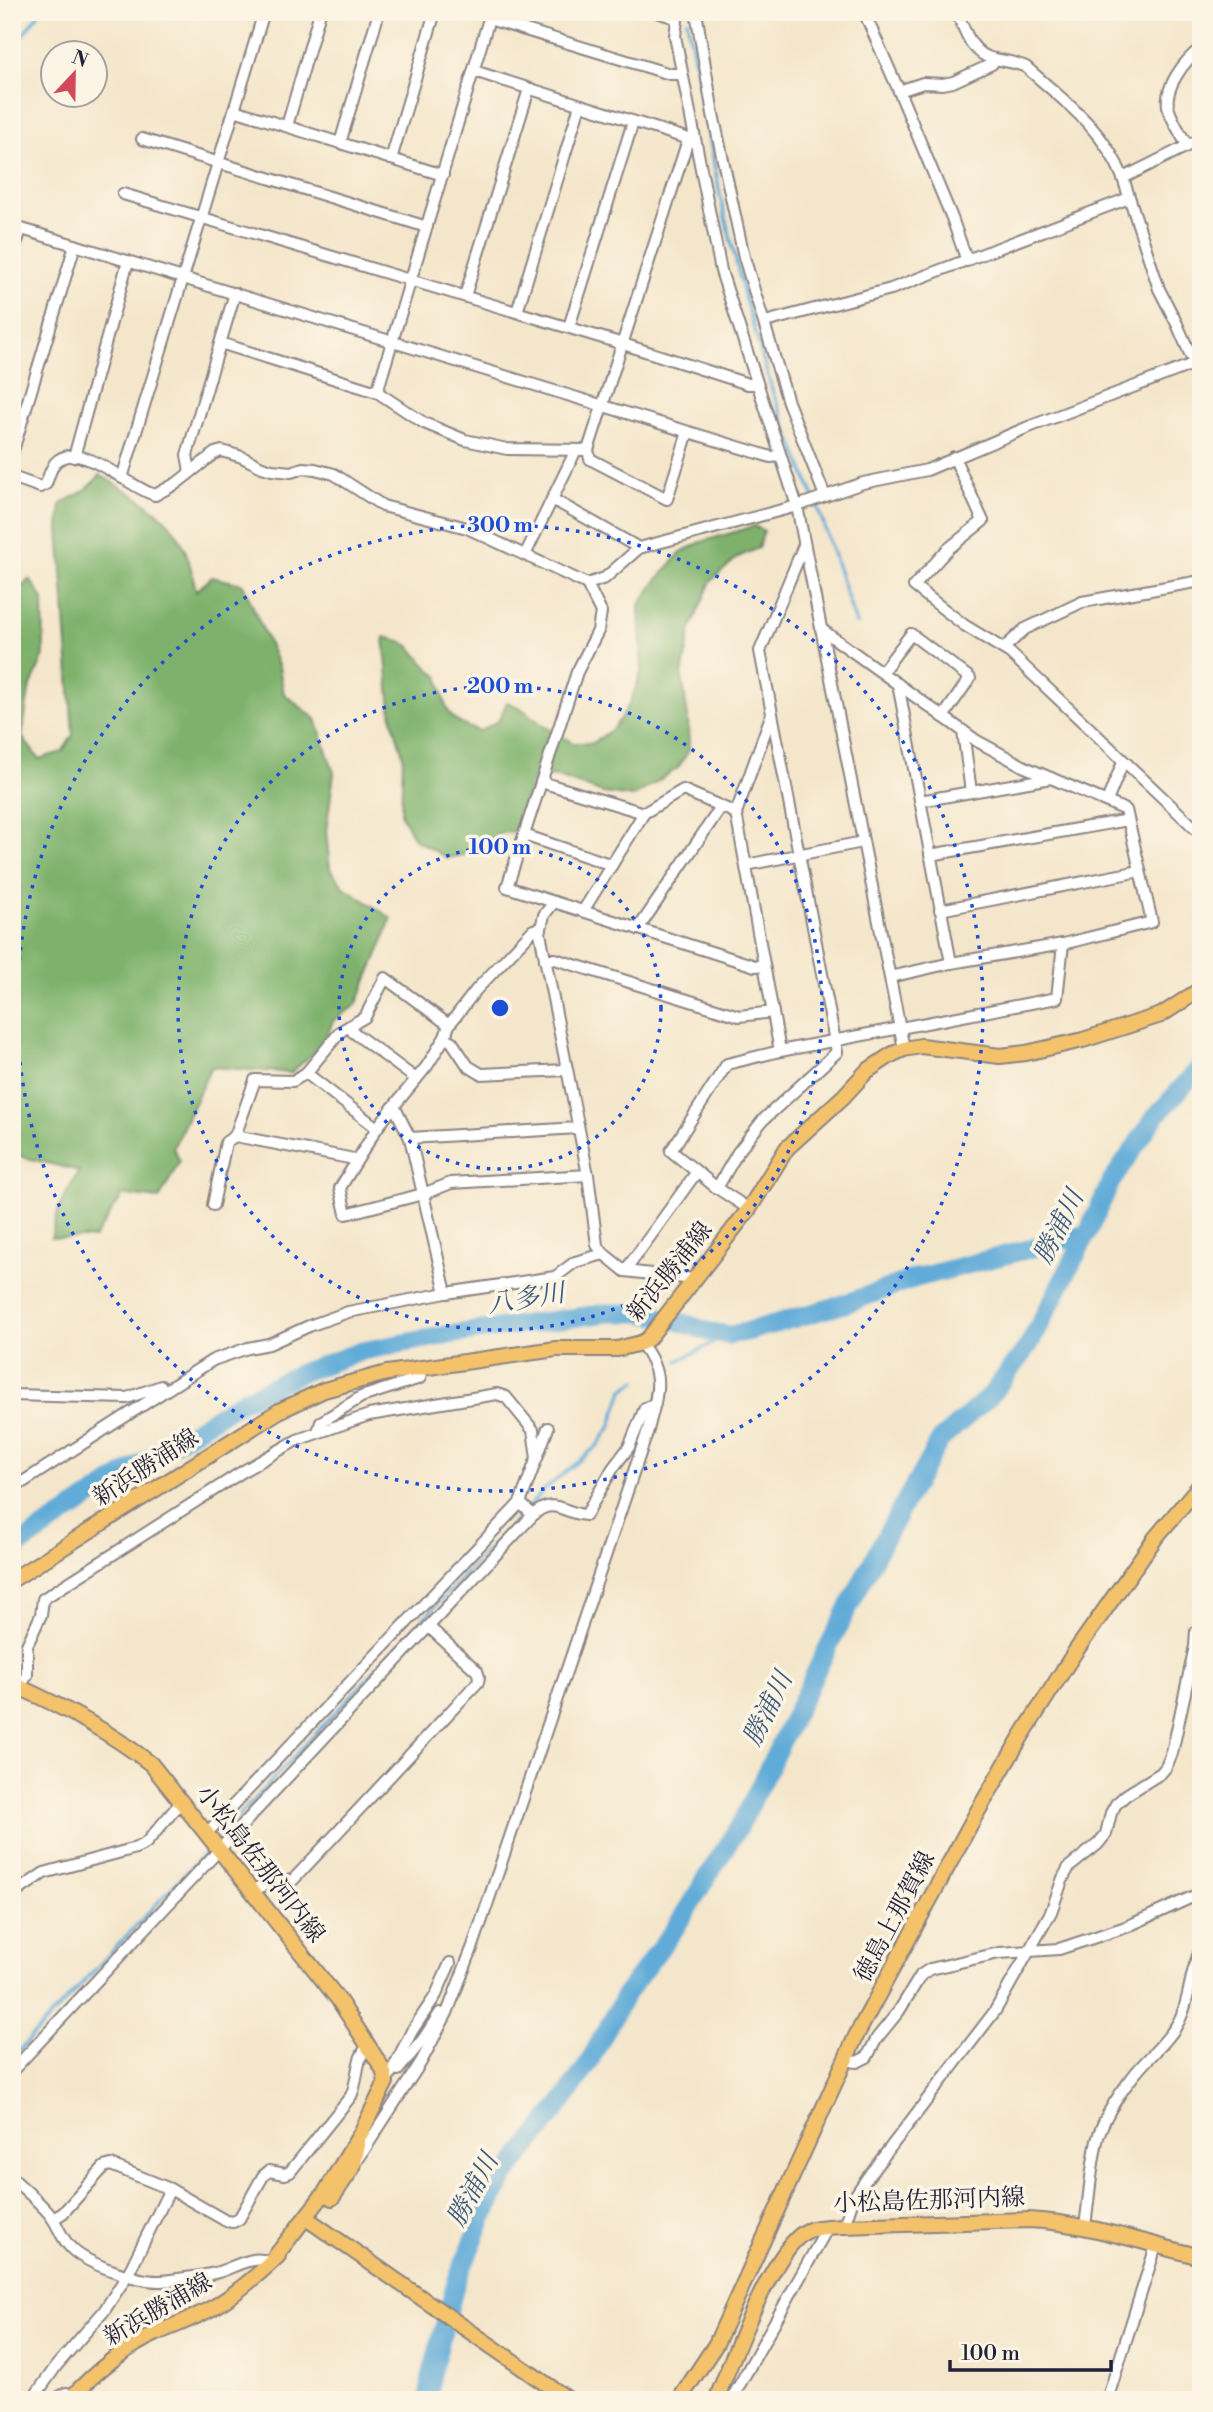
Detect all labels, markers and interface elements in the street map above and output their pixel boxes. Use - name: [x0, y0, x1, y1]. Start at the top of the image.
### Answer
- north arrow: [38, 38, 108, 108]
- text: N: [69, 45, 91, 73]
- text: 300 m: [467, 513, 533, 539]
- text: 200 m: [467, 674, 533, 700]
- text: 100 m: [469, 835, 531, 861]
- centre of rings: [488, 996, 512, 1020]
- water label: 勝浦川: [1027, 1182, 1092, 1269]
- street label: 新浜勝浦線: [621, 1216, 719, 1328]
- water label: 八多川: [485, 1277, 570, 1321]
- street label: 新浜勝浦線: [88, 1423, 204, 1513]
- water label: 勝浦川: [737, 1664, 801, 1751]
- street label: 小松島佐那河内線: [189, 1779, 331, 1949]
- street label: 徳島上那賀線: [848, 1846, 942, 1988]
- water label: 勝浦川: [441, 2145, 507, 2232]
- street label: 小松島佐那河内線: [833, 2183, 1025, 2219]
- street label: 新浜勝浦線: [99, 2267, 217, 2353]
- scale bar: [950, 2328, 1112, 2372]
- text: 100 m: [961, 2341, 1020, 2367]

